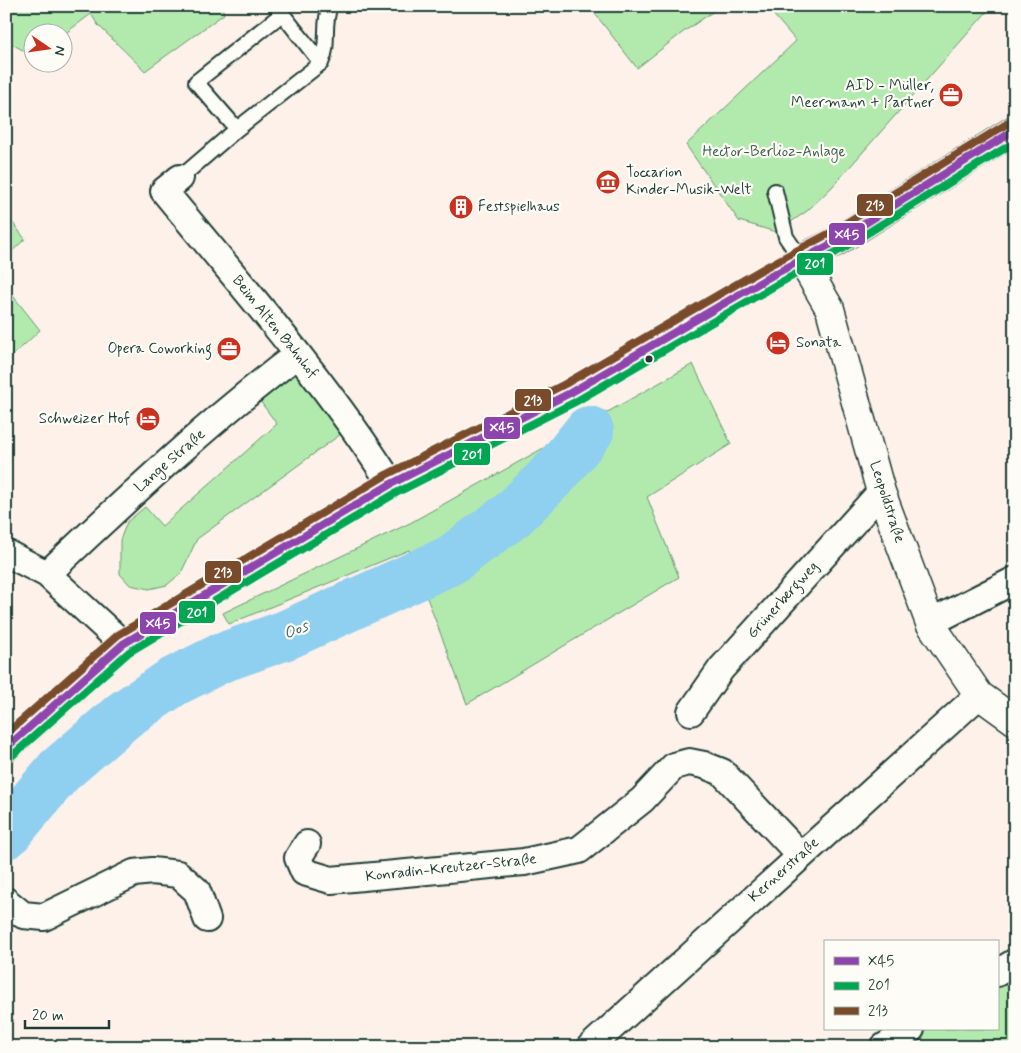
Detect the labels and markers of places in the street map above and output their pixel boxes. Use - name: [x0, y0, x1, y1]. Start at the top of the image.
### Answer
- place label: AID - Müller, Meermann + Partner: [791, 76, 935, 113]
- office icon: AID - Müller, Meermann + Partner: [938, 82, 964, 108]
- place label: Toccarion Kinder-Musik-Welt: [626, 163, 752, 200]
- museum icon: Toccarion Kinder-Musik-Welt: [595, 169, 621, 195]
- building icon: Festspielhaus: [448, 194, 474, 220]
- place label: Festspielhaus: [478, 197, 560, 217]
- hotel icon: Sonata: [765, 330, 791, 356]
- place label: Sonata: [796, 333, 842, 353]
- office icon: Opera Coworking: [216, 336, 242, 362]
- place label: Opera Coworking: [107, 339, 212, 360]
- unlabelled marker: [644, 354, 654, 364]
- hotel icon: Schweizer Hof: [135, 406, 161, 432]
- place label: Schweizer Hof: [39, 409, 130, 429]

